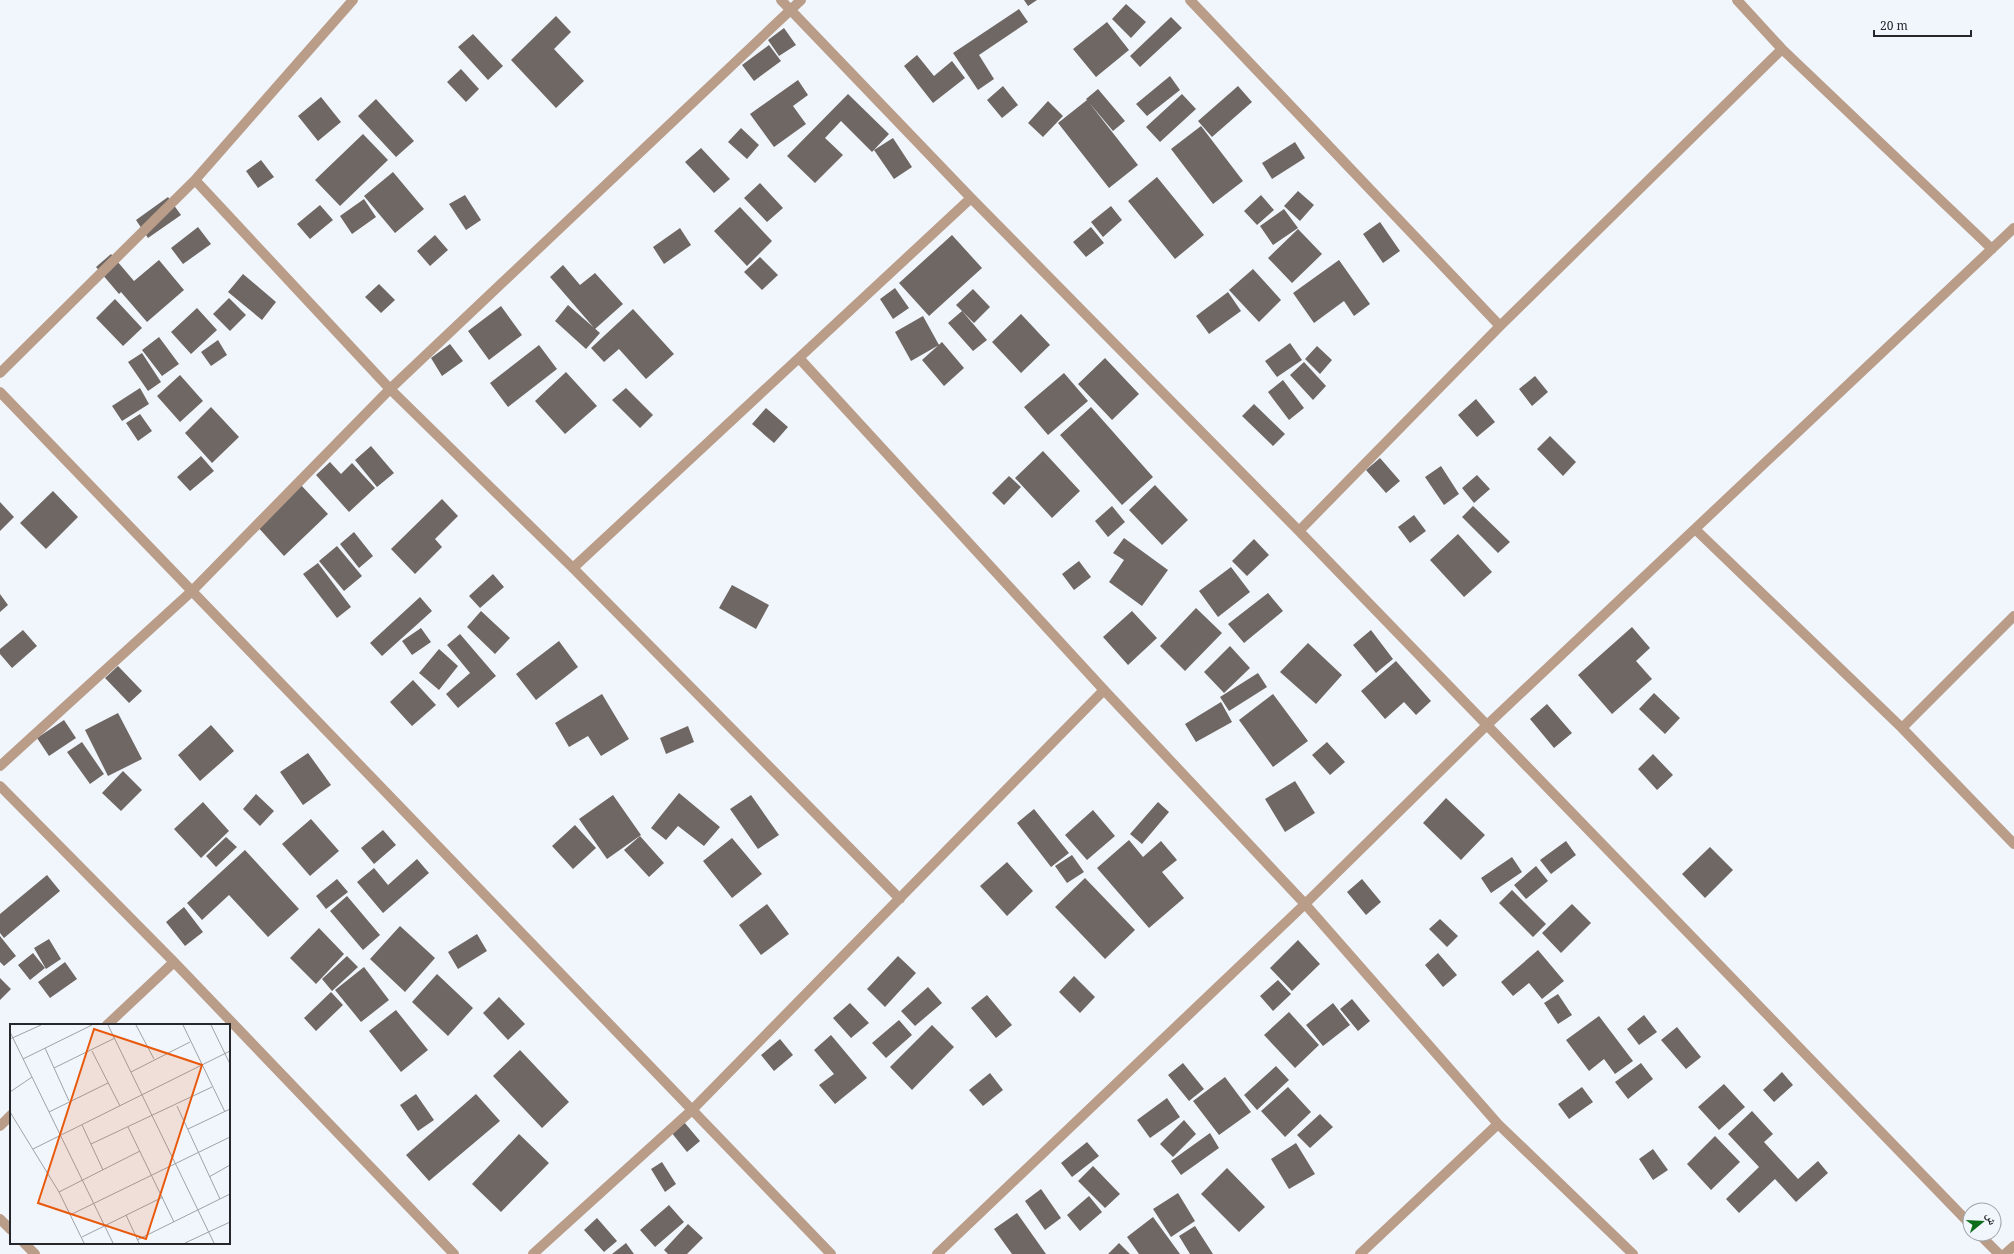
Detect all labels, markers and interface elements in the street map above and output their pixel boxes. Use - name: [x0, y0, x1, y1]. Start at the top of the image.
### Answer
- scale bar: [1874, 12, 1971, 38]
- text: 20 m: [1880, 17, 1908, 34]
- inset map: [10, 1024, 230, 1244]
- north arrow: [1962, 1202, 2002, 1242]
- text: ش: [1982, 1211, 2001, 1227]

